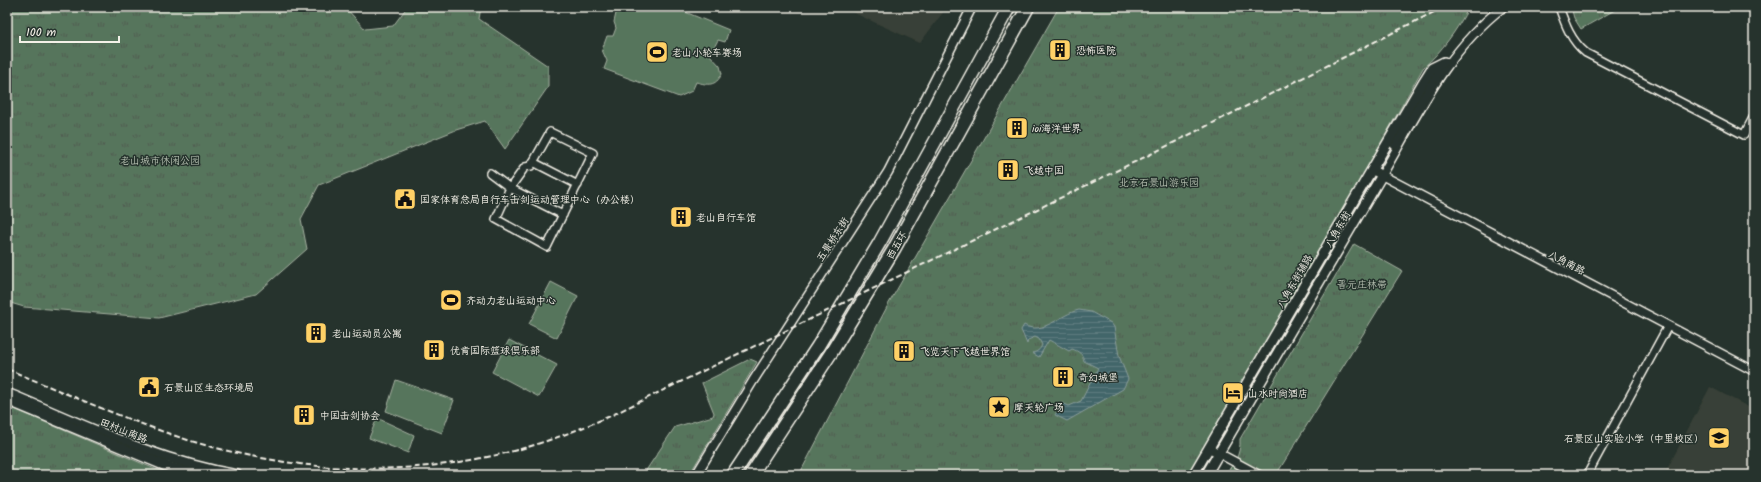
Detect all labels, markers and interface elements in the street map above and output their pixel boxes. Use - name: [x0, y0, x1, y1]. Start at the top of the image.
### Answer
- scale bar: [20, 18, 119, 44]
- text: 100 m: [26, 23, 57, 42]
- building icon: 恐怖医院: [1047, 37, 1073, 63]
- sports icon: 老山小轮车赛场: [644, 39, 670, 65]
- place label: 恐怖医院: [1076, 43, 1116, 59]
- place label: 老山小轮车赛场: [672, 45, 742, 61]
- building icon: ioi海洋世界: [1004, 115, 1030, 141]
- place label: ioi海洋世界: [1032, 121, 1081, 137]
- park label: 老山城市休闲公园: [120, 153, 200, 169]
- building icon: 飞越中国: [995, 157, 1021, 183]
- place label: 飞越中国: [1024, 163, 1064, 179]
- park label: 北京石景山游乐园: [1119, 175, 1199, 191]
- public building icon: 国家体育总局自行车击剑运动管理中心（办公楼）: [392, 186, 418, 212]
- place label: 国家体育总局自行车击剑运动管理中心（办公楼）: [420, 192, 640, 208]
- building icon: 老山自行车馆: [668, 204, 694, 230]
- street label: 八角东街: [1321, 208, 1355, 251]
- place label: 老山自行车馆: [696, 210, 756, 226]
- street label: 五景桥东街: [813, 214, 853, 265]
- street label: 西五环: [882, 229, 911, 262]
- street label: 八角南路: [1545, 246, 1588, 279]
- street label: 八角东街辅路: [1273, 252, 1317, 311]
- park label: 晋元庄林带: [1337, 277, 1387, 293]
- sports icon: 齐动力老山运动中心: [438, 287, 464, 313]
- place label: 齐动力老山运动中心: [466, 293, 556, 309]
- building icon: 老山运动员公寓: [303, 320, 329, 346]
- place label: 老山运动员公寓: [332, 326, 402, 342]
- building icon: 优肯国际篮球俱乐部: [421, 337, 447, 363]
- building icon: 飞览天下飞越世界馆: [891, 338, 917, 364]
- place label: 优肯国际篮球俱乐部: [450, 343, 540, 359]
- place label: 飞览天下飞越世界馆: [920, 344, 1010, 360]
- building icon: 奇幻城堡: [1050, 364, 1076, 390]
- place label: 奇幻城堡: [1078, 370, 1118, 386]
- public building icon: 石景山区生态环境局: [136, 374, 162, 400]
- place label: 石景山区生态环境局: [164, 380, 254, 396]
- hotel icon: 山水时尚酒店: [1220, 380, 1246, 406]
- place label: 山水时尚酒店: [1248, 386, 1308, 402]
- place icon: 摩天轮广场: [986, 394, 1012, 420]
- place label: 摩天轮广场: [1014, 400, 1064, 416]
- building icon: 中国击剑协会: [291, 402, 317, 428]
- place label: 中国击剑协会: [320, 408, 380, 424]
- street label: 田村山南路: [97, 414, 150, 448]
- school or university icon: 石景区山实验小学（中里校区）: [1706, 425, 1732, 451]
- place label: 石景区山实验小学（中里校区）: [1564, 431, 1704, 447]

